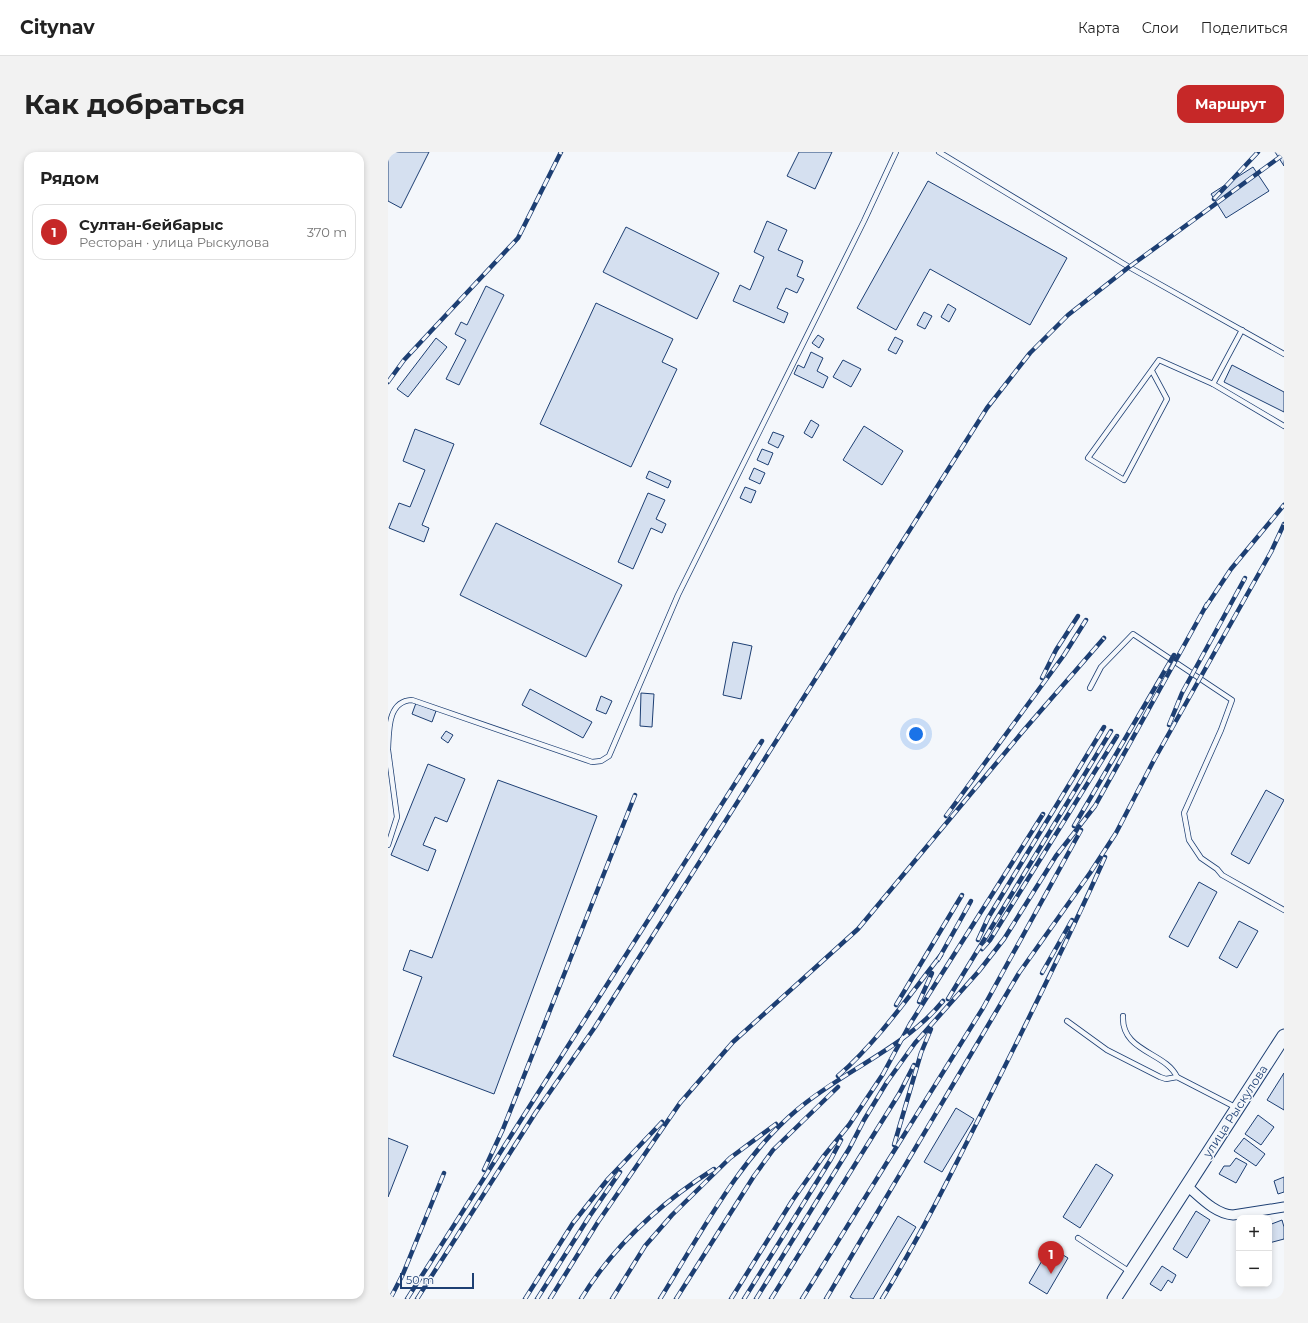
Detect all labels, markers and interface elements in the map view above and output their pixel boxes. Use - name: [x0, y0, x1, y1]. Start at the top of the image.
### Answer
- text: Citynav: [20, 16, 95, 39]
- text: Карта: [1078, 19, 1120, 37]
- text: Слои: [1142, 19, 1179, 37]
- text: Поделиться: [1201, 19, 1288, 37]
- button: Маршрут: [1177, 85, 1284, 123]
- text: Как добраться: [24, 87, 245, 121]
- text: Рядом: [40, 168, 99, 188]
- text: Султан-бейбарыс: [79, 215, 223, 234]
- text: 1: [51, 224, 57, 240]
- text: 370 m: [307, 224, 347, 240]
- text: Ресторан · улица Рыскулова: [79, 234, 269, 250]
- your location: [906, 724, 926, 744]
- street label: улица Рыскулова: [1199, 1062, 1271, 1161]
- map controls: [1236, 1215, 1272, 1287]
- button: +: [1236, 1215, 1272, 1251]
- pin: 1: [1038, 1241, 1064, 1274]
- button: −: [1236, 1251, 1272, 1287]
- scale bar: [400, 1271, 474, 1290]
- text: 50 m: [406, 1273, 434, 1287]

